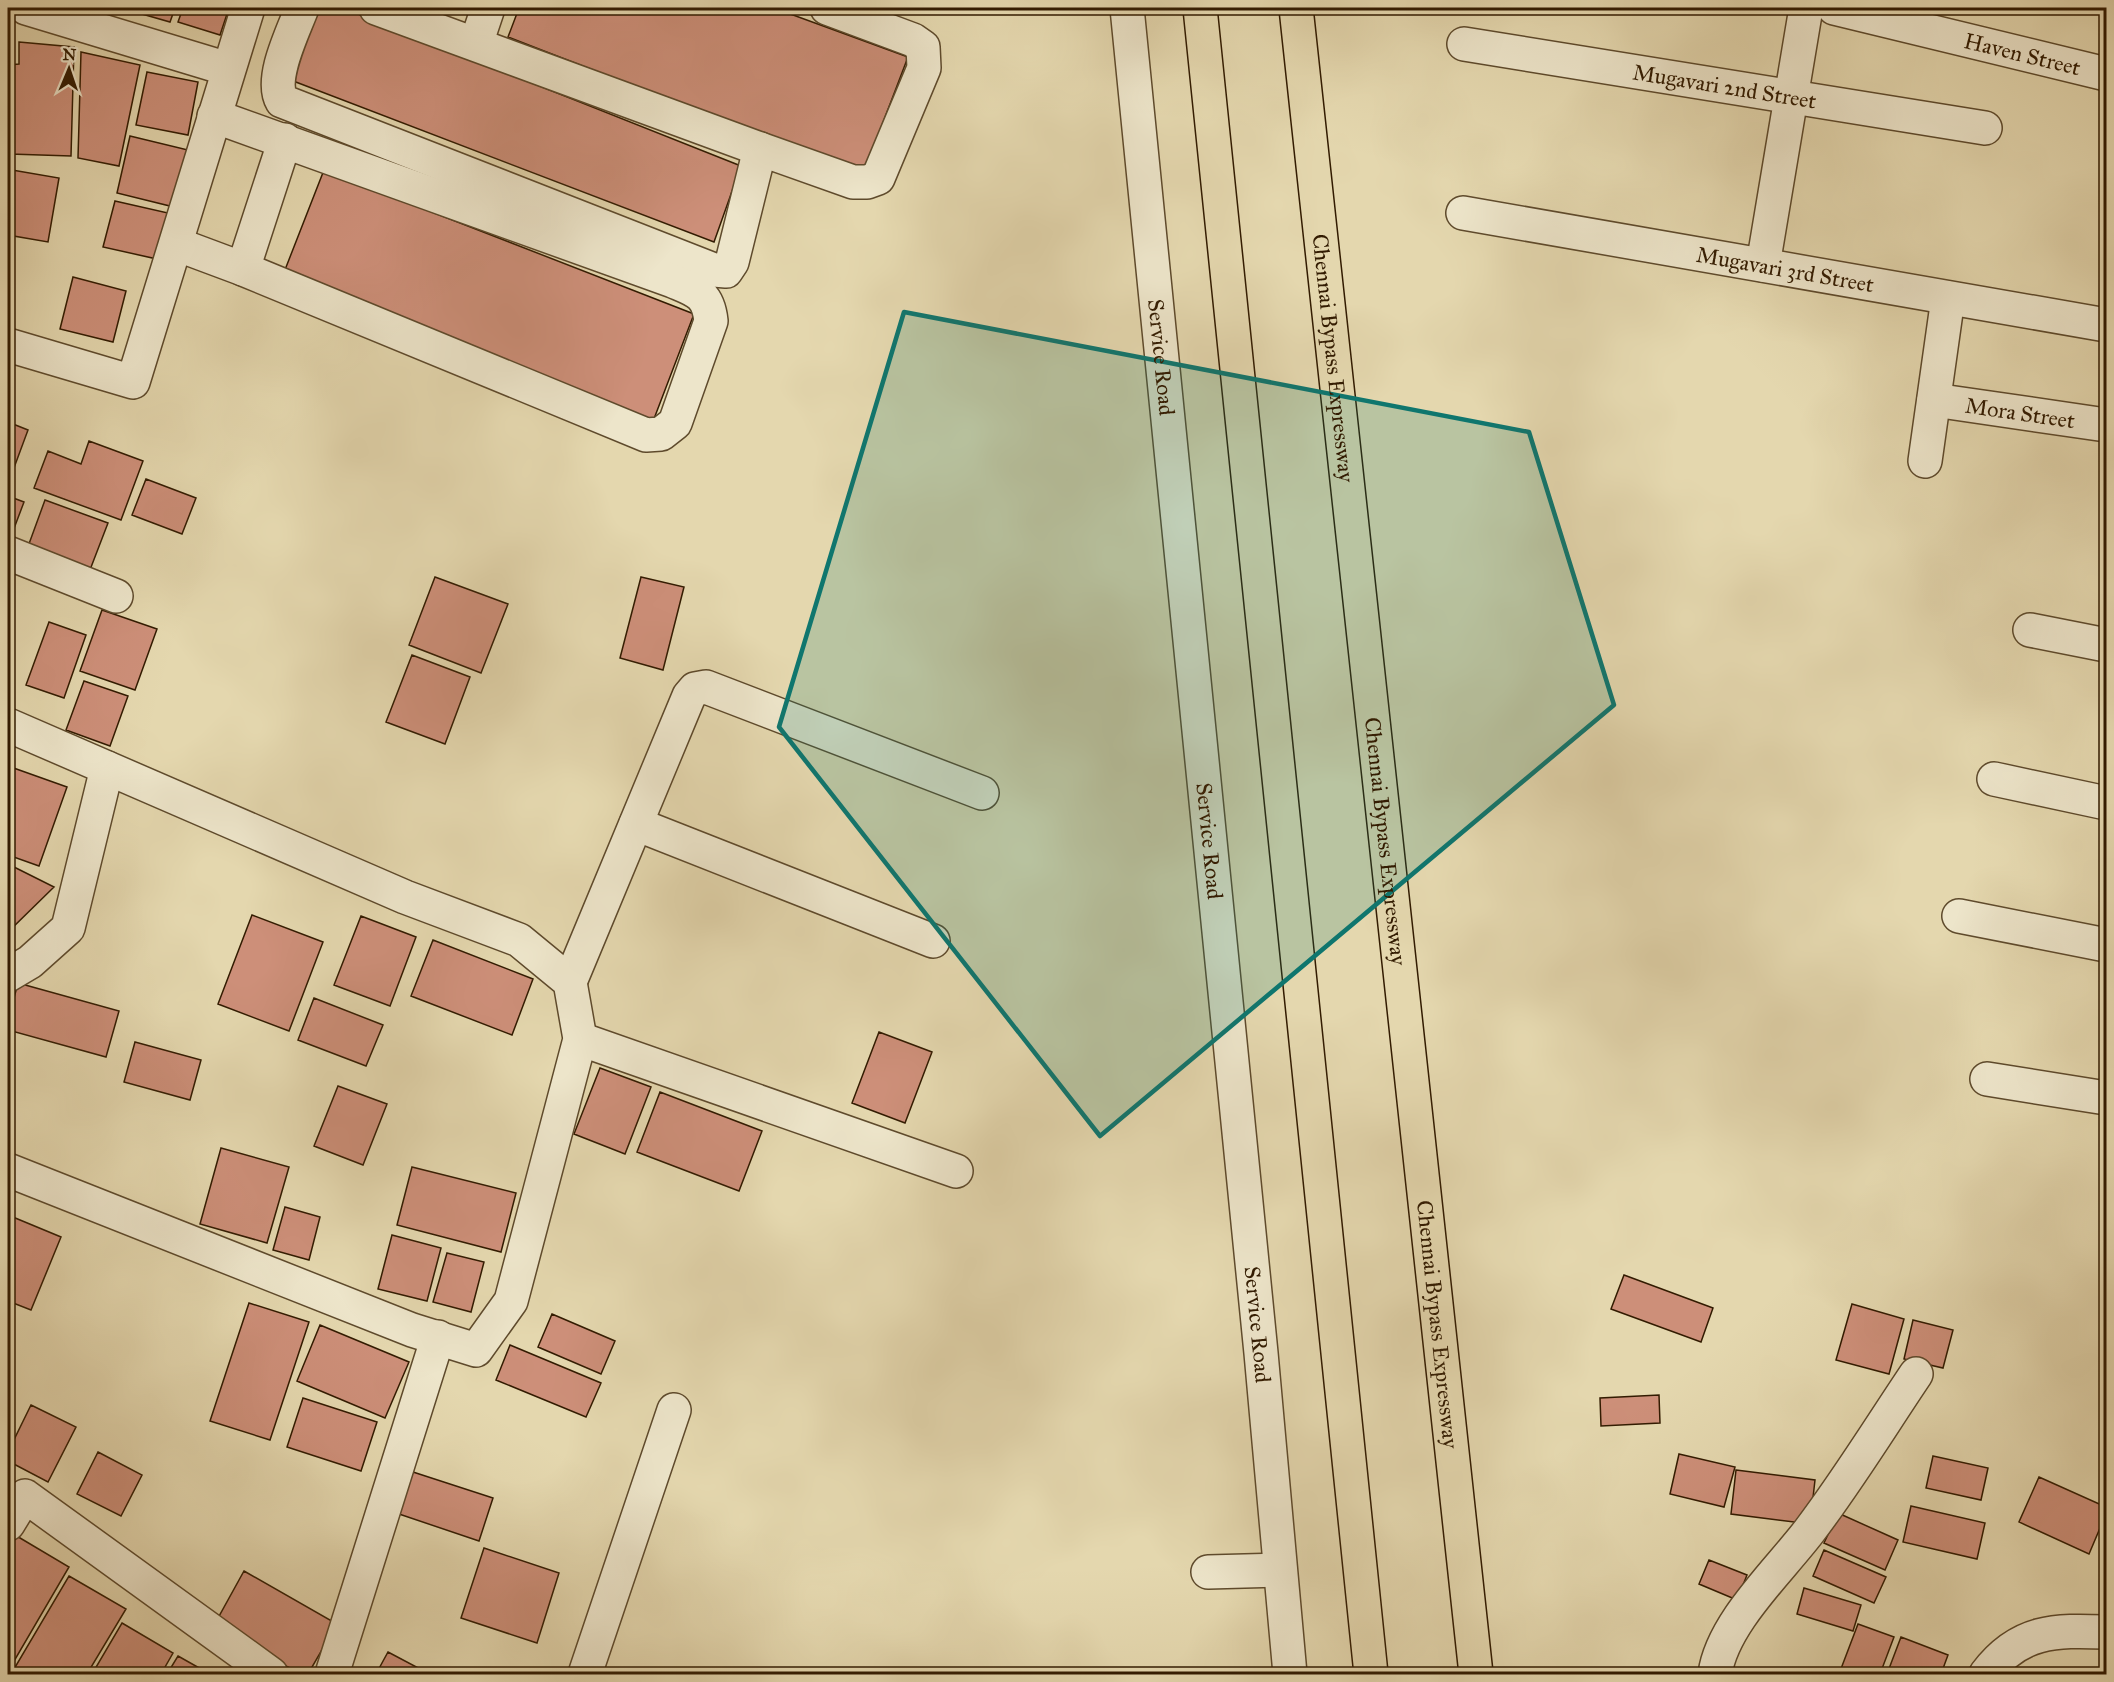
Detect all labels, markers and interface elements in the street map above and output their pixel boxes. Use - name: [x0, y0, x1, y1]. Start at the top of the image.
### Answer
- street label: Haven Street: [1962, 27, 2084, 81]
- north arrow: [39, 39, 99, 99]
- text: N: [62, 45, 77, 64]
- street label: Mugavari 2nd Street: [1631, 58, 1819, 114]
- street label: Chennai Bypass Expressway: [1307, 232, 1361, 484]
- street label: Mugavari 3rd Street: [1694, 240, 1876, 298]
- street label: Service Road: [1143, 298, 1181, 417]
- street label: Mora Street: [1963, 391, 2077, 434]
- street label: Chennai Bypass Expressway: [1359, 716, 1413, 967]
- street label: Service Road: [1191, 781, 1229, 900]
- street label: Chennai Bypass Expressway: [1411, 1199, 1465, 1451]
- street label: Service Road: [1239, 1265, 1277, 1384]

